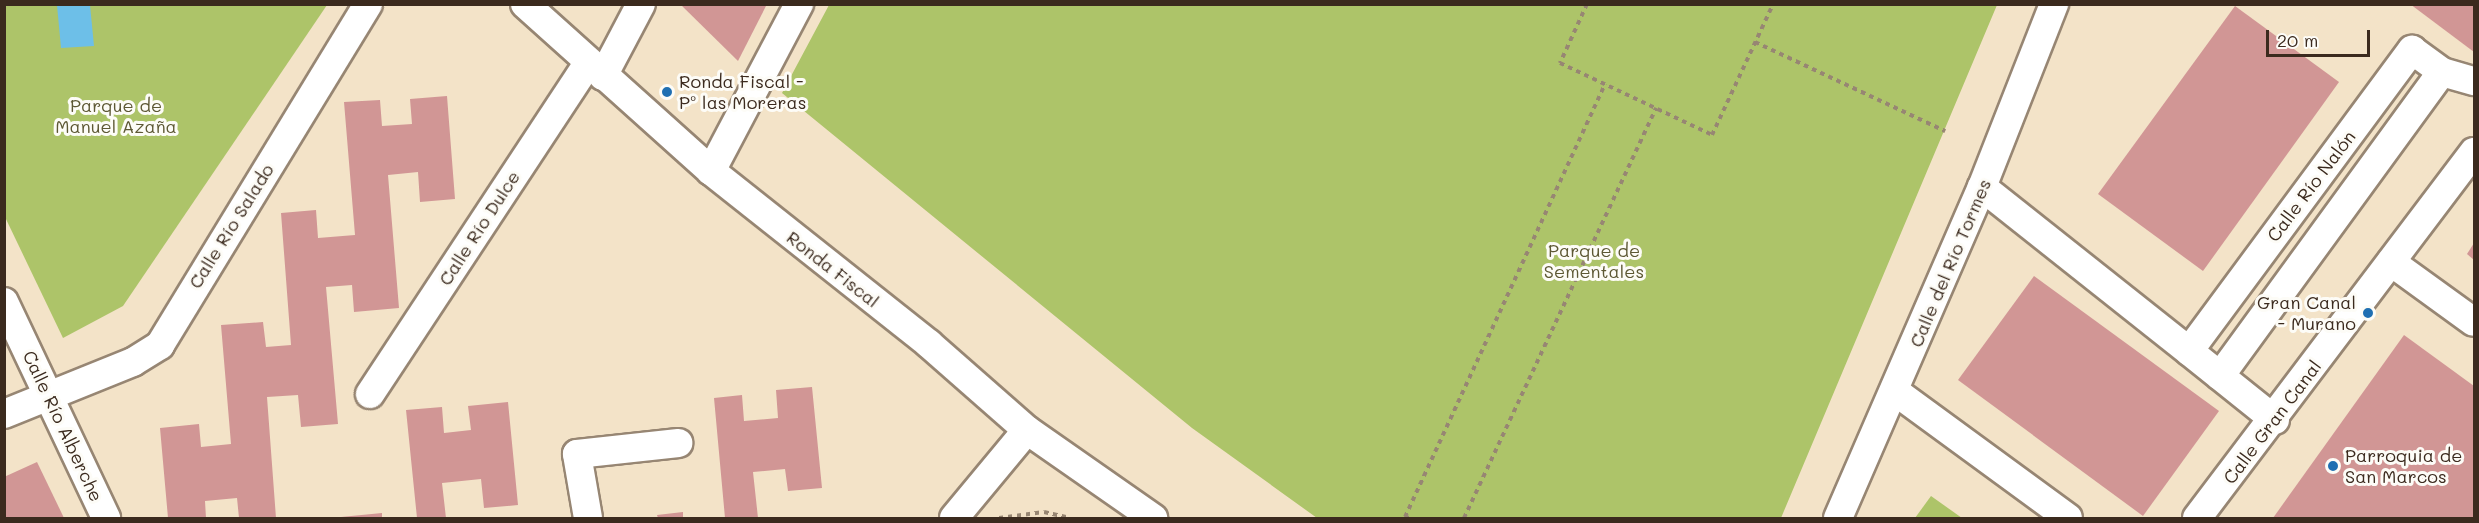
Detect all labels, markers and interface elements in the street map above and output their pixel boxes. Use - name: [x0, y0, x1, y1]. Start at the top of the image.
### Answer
- scale bar: [2269, 18, 2372, 56]
- text: 20 m: [2277, 28, 2318, 52]
- place label: Ronda Fiscal - Pº las Moreras: [679, 71, 807, 113]
- marker: Ronda Fiscal - Pº las Moreras: [660, 85, 674, 99]
- park label: Parque de Manuel Azaña: [55, 95, 177, 138]
- street label: Calle Río Nalón: [2262, 126, 2360, 246]
- street label: Calle Río Salado: [184, 160, 278, 292]
- street label: Calle Río Dulce: [434, 167, 524, 289]
- street label: Calle del Río Tormes: [1905, 176, 1995, 350]
- street label: Ronda Fiscal: [783, 226, 883, 312]
- park label: Parque de Sementales: [1544, 240, 1644, 282]
- place label: Gran Canal - Murano: [2257, 292, 2356, 334]
- marker: Gran Canal - Murano: [2361, 306, 2375, 320]
- street label: Calle Río Alberche: [19, 347, 107, 505]
- street label: Calle Gran Canal: [2219, 356, 2325, 488]
- place label: Parroquia de San Marcos: [2345, 445, 2462, 488]
- marker: Parroquia de San Marcos: [2326, 459, 2340, 473]

